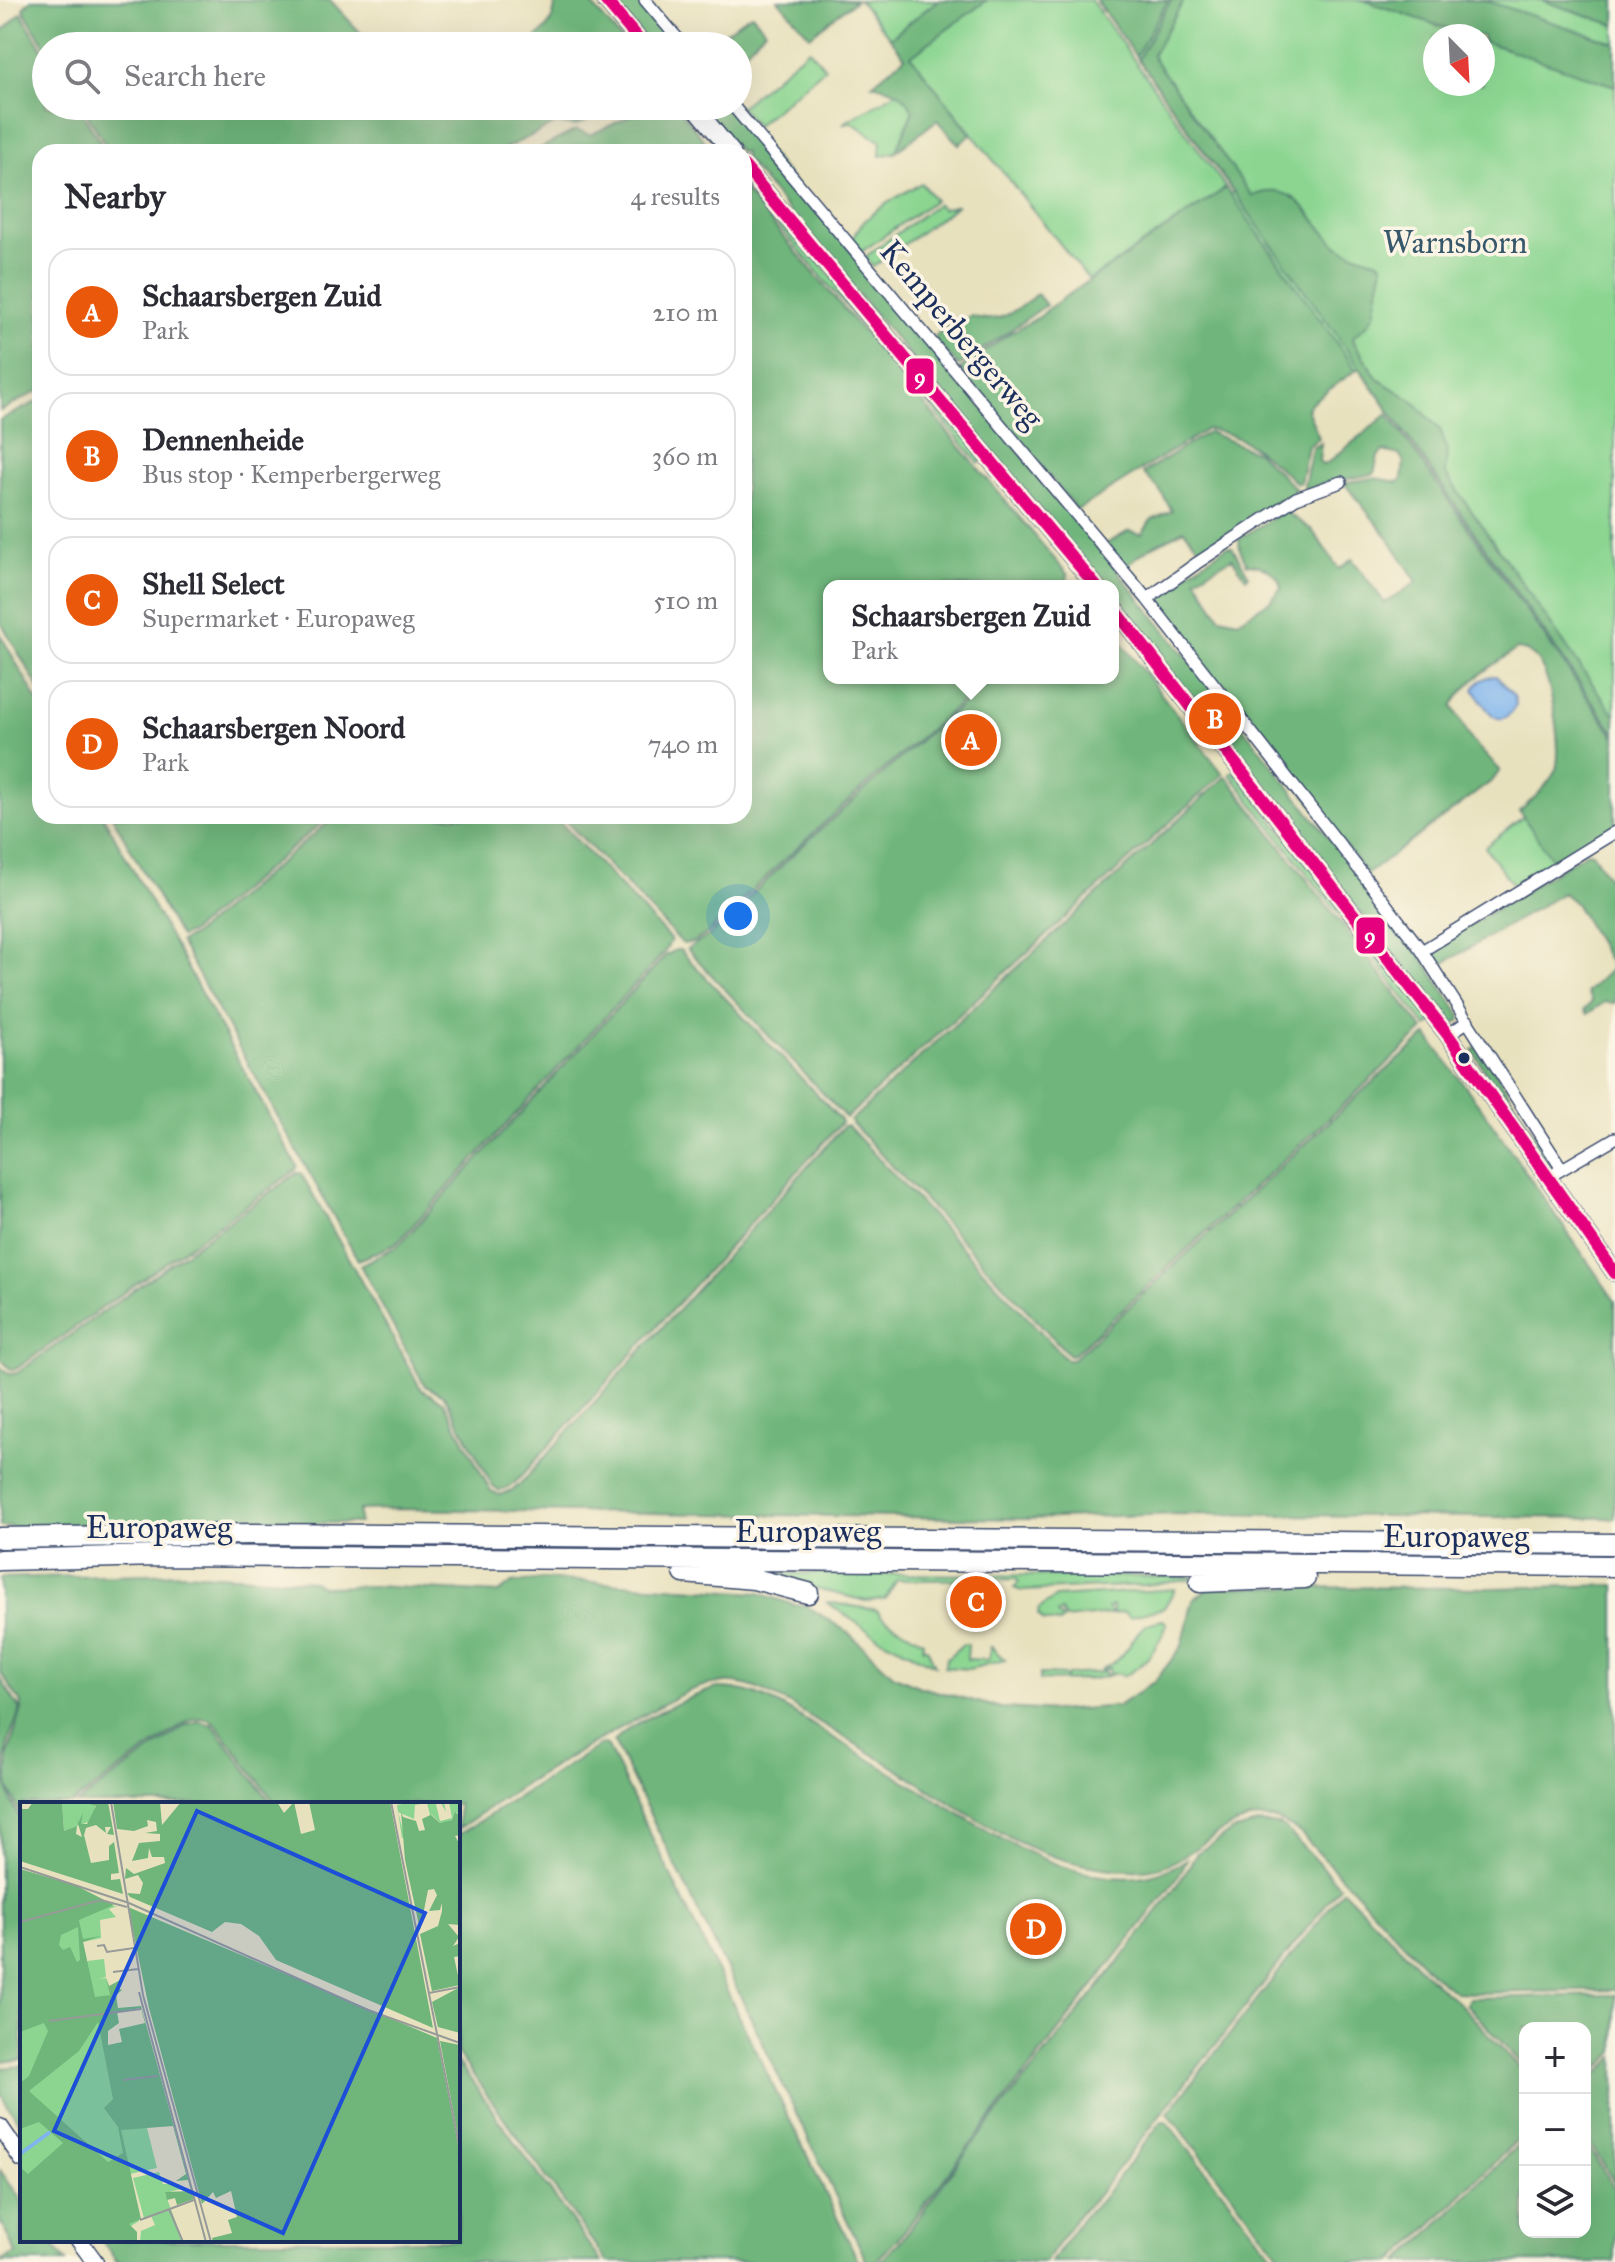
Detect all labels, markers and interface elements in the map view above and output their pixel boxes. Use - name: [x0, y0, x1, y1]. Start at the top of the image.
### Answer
- north arrow: [1423, 24, 1495, 96]
- search box: [32, 32, 752, 120]
- icon: search: [60, 54, 104, 98]
- text: Search here: [124, 58, 266, 94]
- text: Nearby: [64, 176, 166, 217]
- text: 4 results: [631, 180, 720, 212]
- park label: Warnsborn: [1383, 223, 1527, 262]
- street label: Kemperbergerweg: [871, 232, 1053, 437]
- text: Schaarsbergen Zuid: [142, 278, 382, 314]
- text: A: [83, 296, 101, 328]
- text: 210 m: [652, 296, 718, 328]
- text: Park: [142, 314, 189, 346]
- line badge: 9: [905, 357, 935, 395]
- text: 9: [914, 363, 926, 390]
- text: Dennenheide: [142, 422, 304, 458]
- text: B: [83, 440, 101, 472]
- text: 360 m: [652, 440, 718, 472]
- text: Bus stop · Kemperbergerweg: [142, 458, 440, 490]
- text: Shell Select: [142, 566, 285, 602]
- popup: [823, 580, 1119, 684]
- text: C: [83, 584, 101, 616]
- text: 510 m: [653, 584, 718, 616]
- text: Schaarsbergen Zuid: [851, 598, 1091, 634]
- text: Supermarket · Europaweg: [142, 602, 415, 634]
- text: Park: [851, 634, 898, 666]
- pin: B: [1189, 689, 1241, 749]
- text: Schaarsbergen Noord: [142, 710, 405, 746]
- pin: A: [945, 710, 997, 770]
- text: D: [82, 728, 102, 760]
- text: 740 m: [648, 728, 718, 760]
- text: Park: [142, 746, 189, 778]
- your location: [718, 896, 758, 936]
- line badge: 9: [1355, 916, 1386, 955]
- text: 9: [1364, 922, 1376, 949]
- unlabelled marker: [1456, 1050, 1472, 1066]
- street label: Europaweg: [86, 1508, 233, 1547]
- street label: Europaweg: [735, 1512, 882, 1551]
- street label: Europaweg: [1383, 1517, 1530, 1556]
- pin: C: [950, 1572, 1002, 1632]
- inset map: [20, 1802, 460, 2242]
- pin: D: [1010, 1899, 1062, 1959]
- map controls: [1519, 2022, 1591, 2238]
- button: +: [1519, 2022, 1591, 2094]
- button: −: [1519, 2094, 1591, 2166]
- button: layers: [1519, 2166, 1591, 2238]

